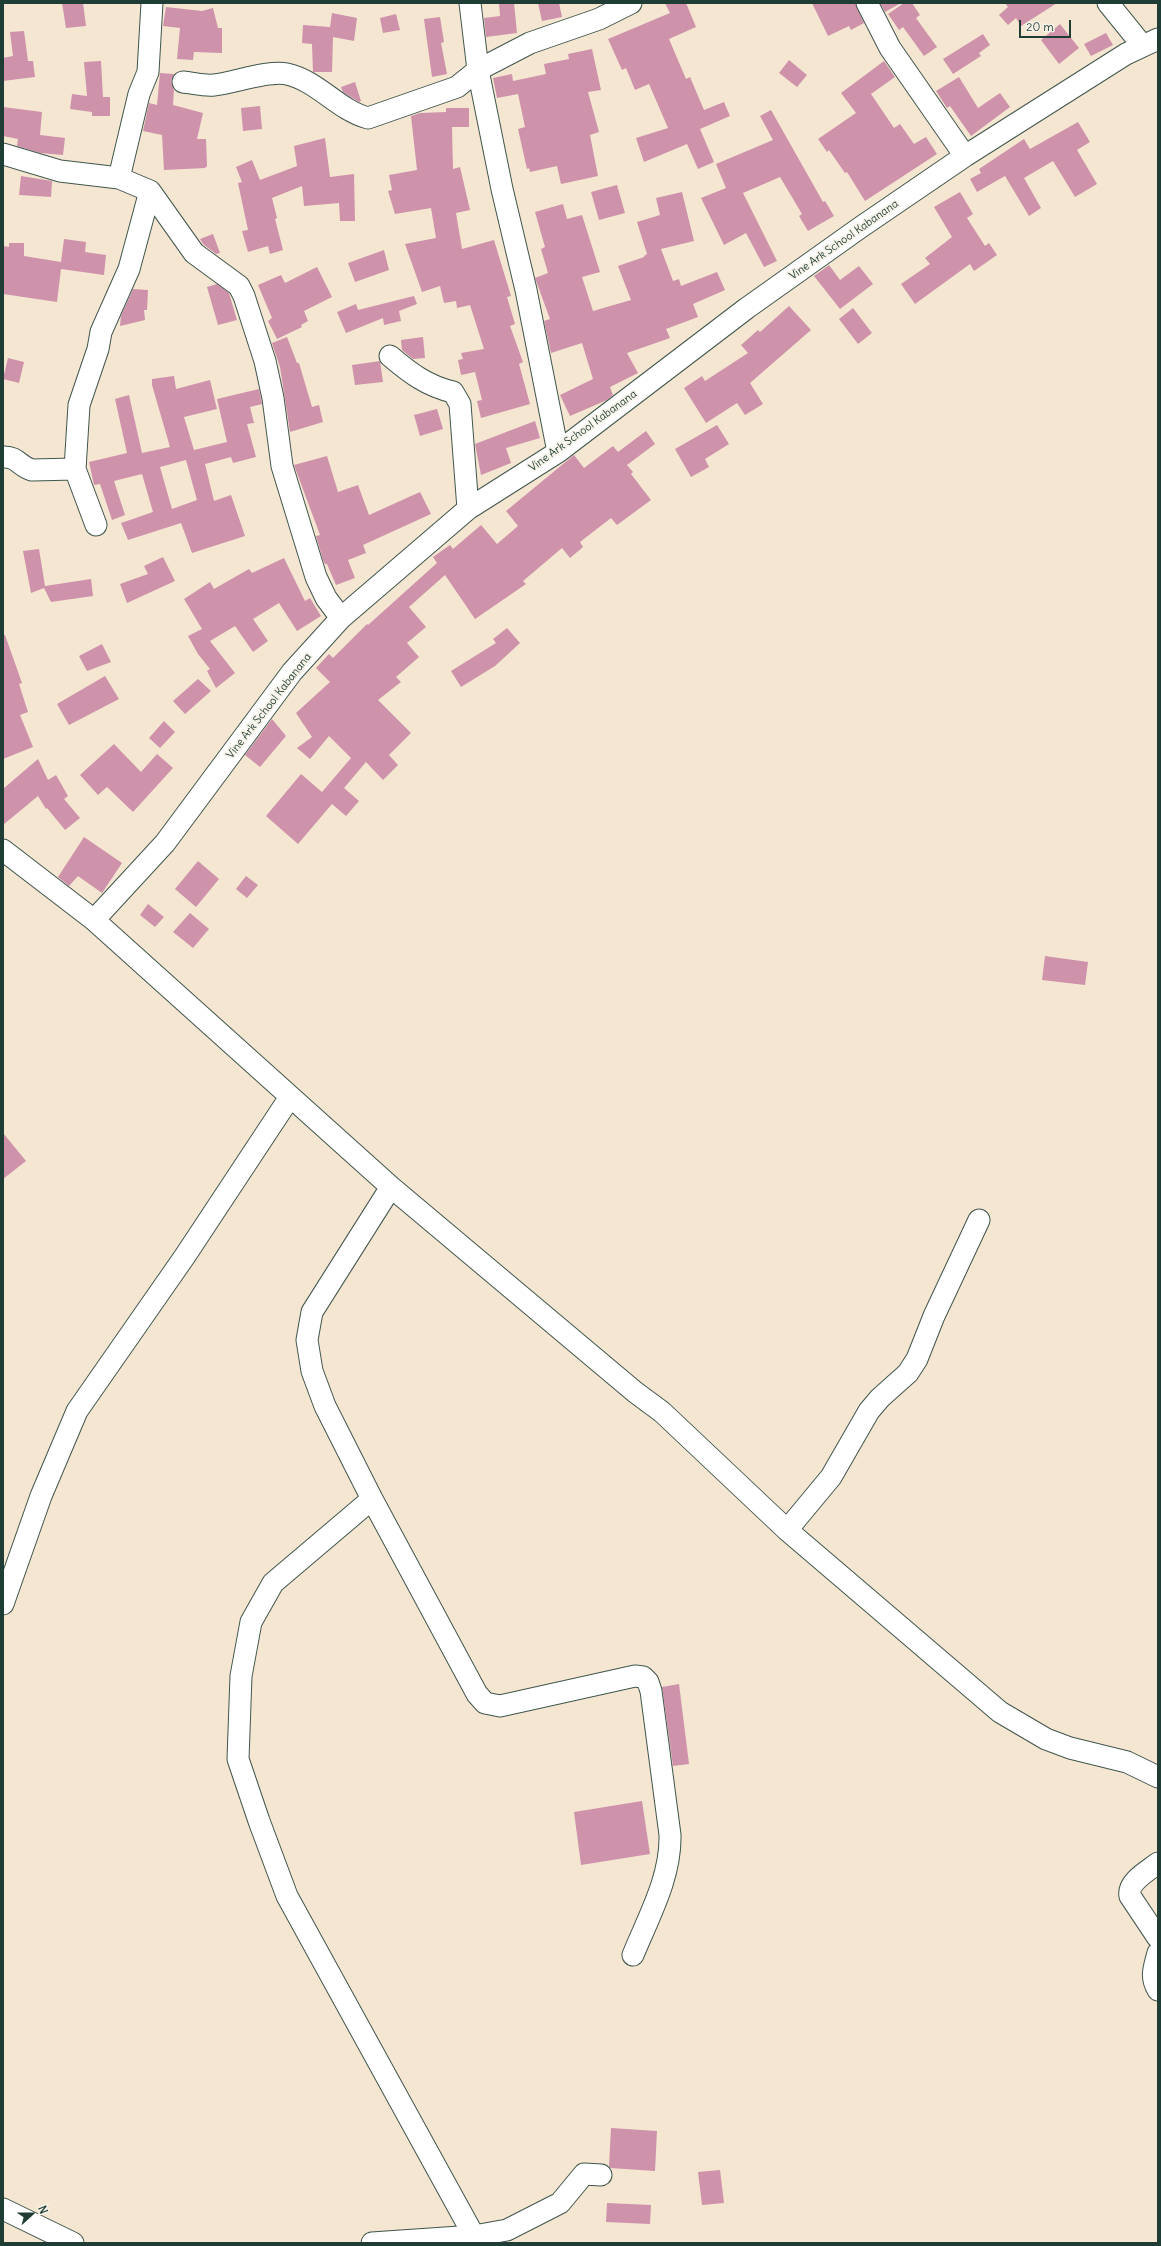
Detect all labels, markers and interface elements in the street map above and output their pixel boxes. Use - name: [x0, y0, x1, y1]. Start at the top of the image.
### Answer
- scale bar: [1021, 12, 1073, 38]
- text: 20 m: [1026, 19, 1054, 34]
- street label: Vine Ark School Kabanana: [787, 197, 901, 283]
- street label: Vine Ark School Kabanana: [526, 387, 640, 475]
- street label: Vine Ark School Kabanana: [224, 651, 314, 761]
- north arrow: [12, 2194, 52, 2234]
- text: N: [35, 2204, 51, 2216]

